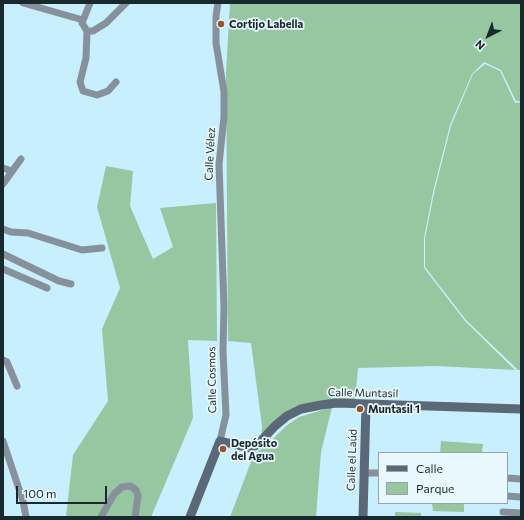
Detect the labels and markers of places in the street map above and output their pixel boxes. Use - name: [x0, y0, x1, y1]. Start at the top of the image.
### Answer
- place label: Cortijo Labella: [229, 17, 303, 31]
- marker: Cortijo Labella: [216, 19, 226, 29]
- place label: Muntasil 1: [368, 402, 420, 416]
- marker: Muntasil 1: [355, 404, 365, 414]
- place label: Depósito del Agua: [231, 436, 277, 462]
- marker: Depósito del Agua: [218, 444, 228, 454]

